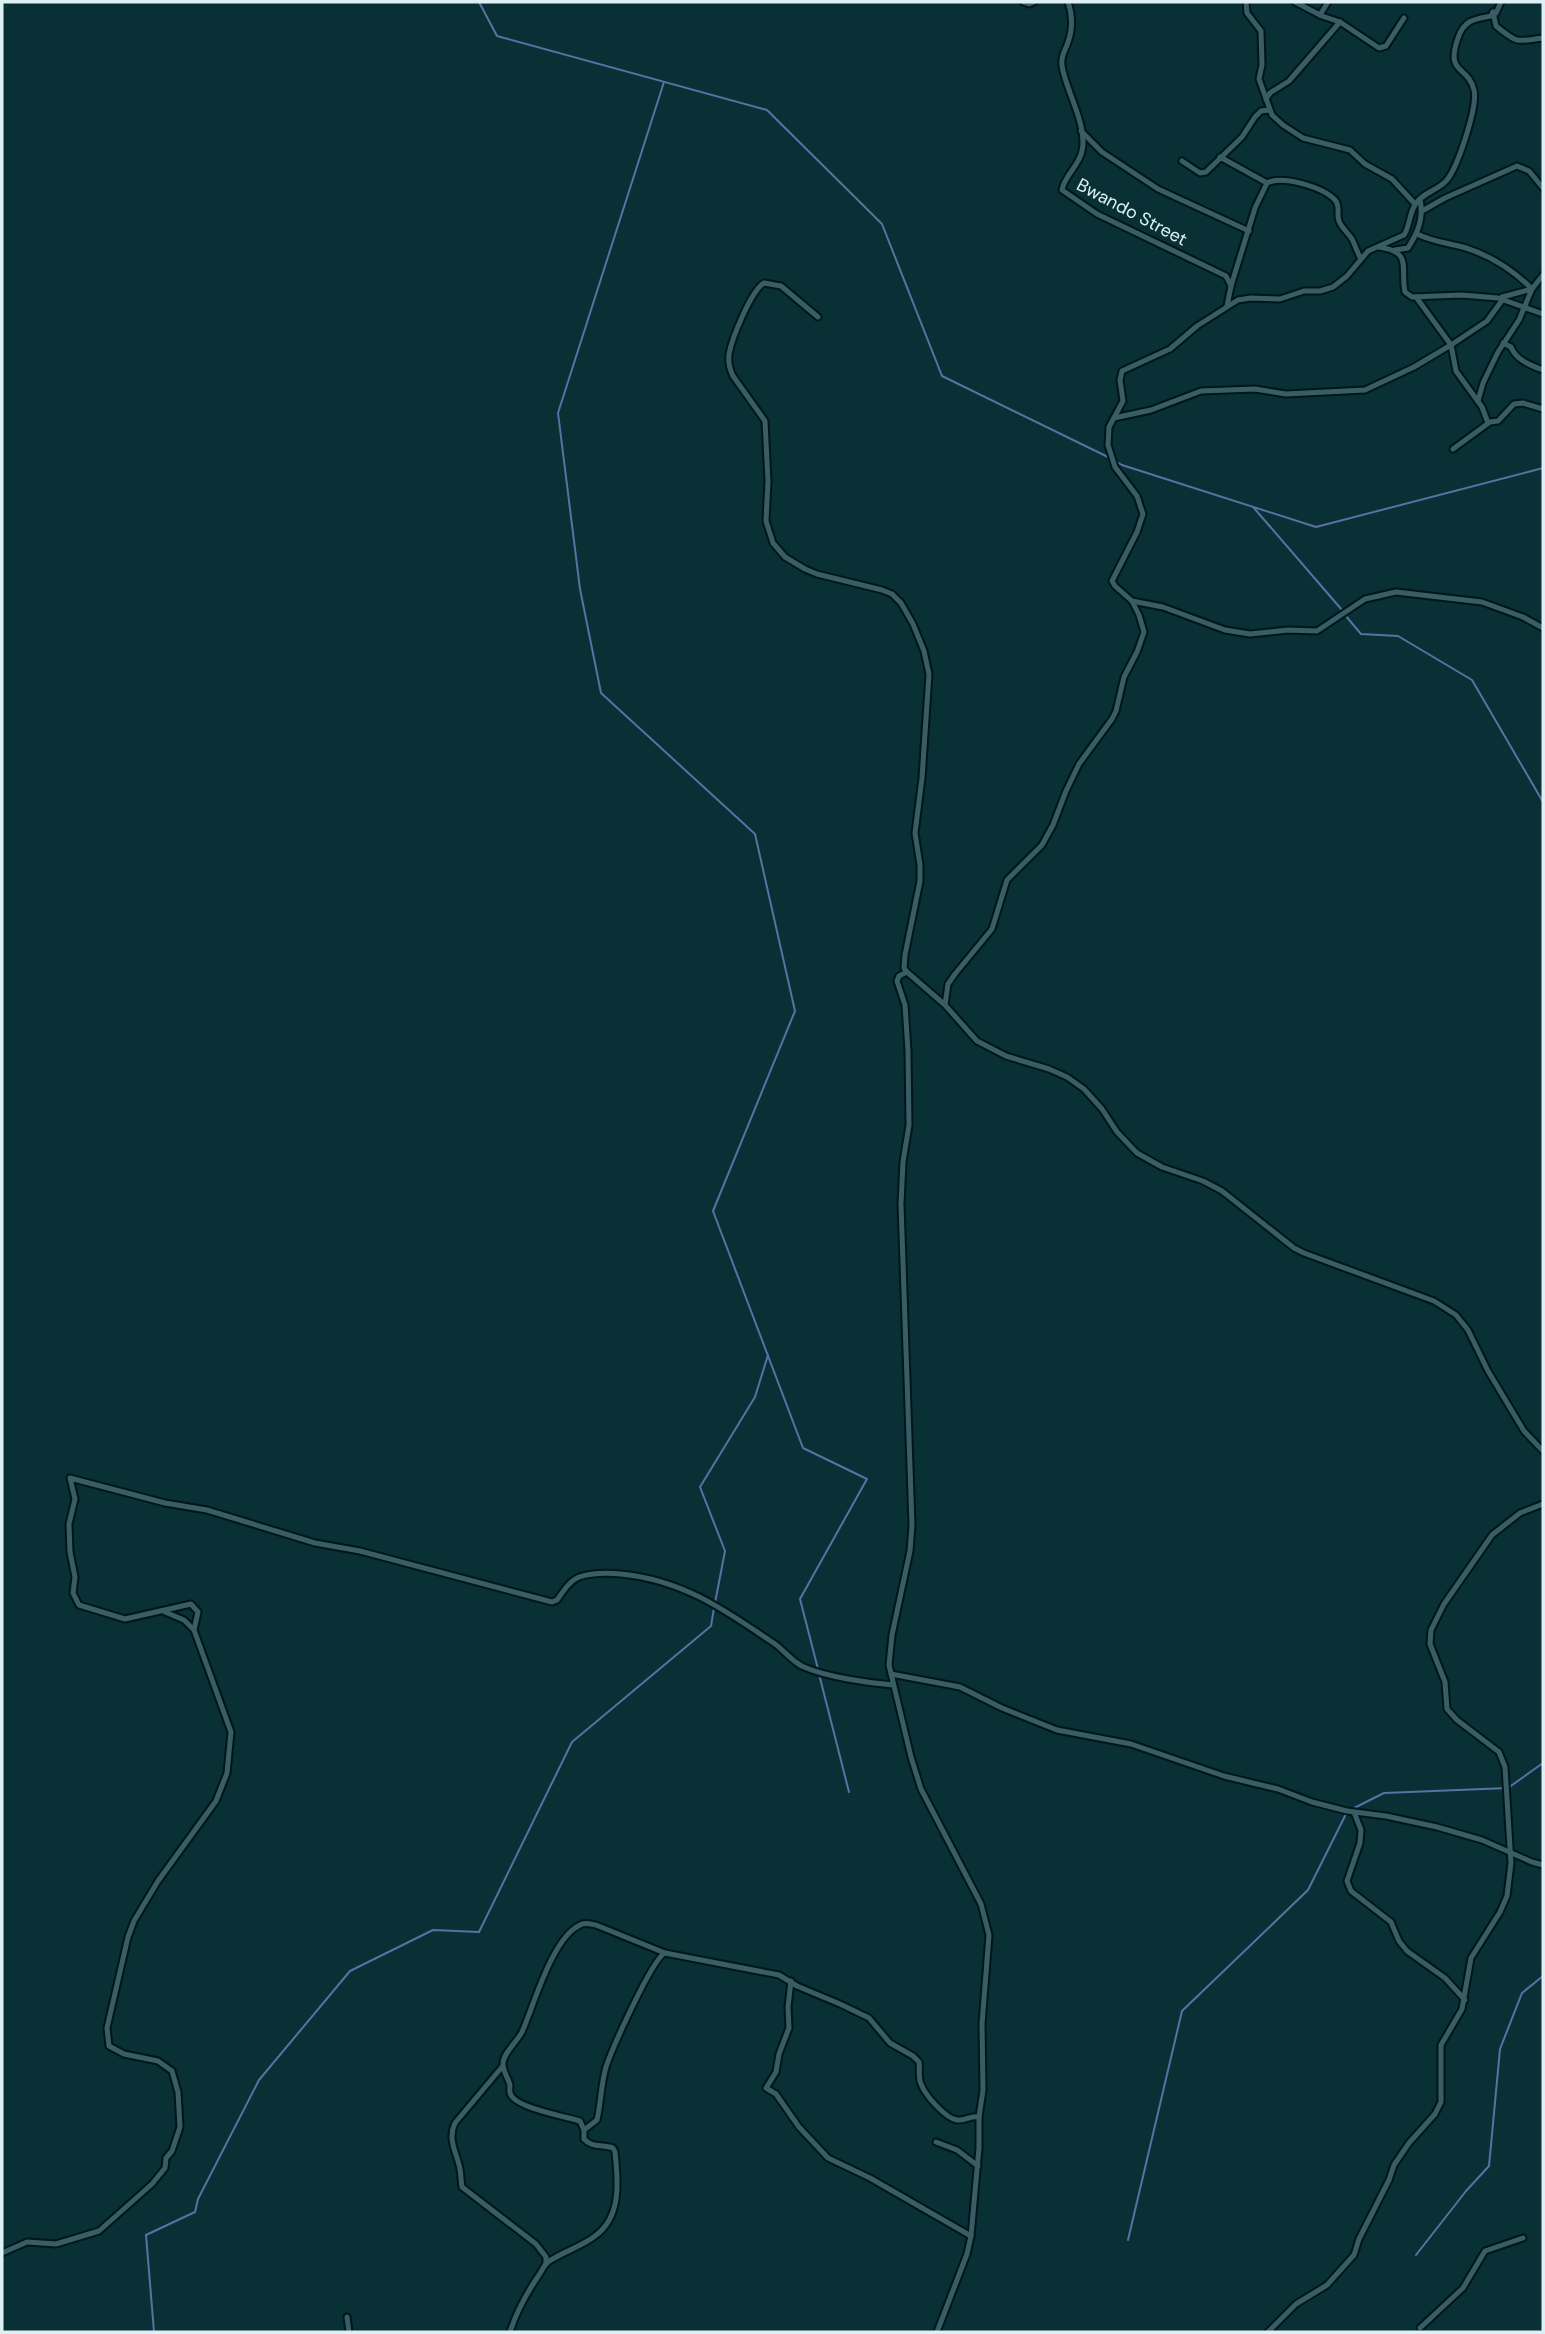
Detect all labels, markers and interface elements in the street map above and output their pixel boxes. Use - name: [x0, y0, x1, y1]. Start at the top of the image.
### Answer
- street label: Bwando Street: [1072, 173, 1192, 251]

